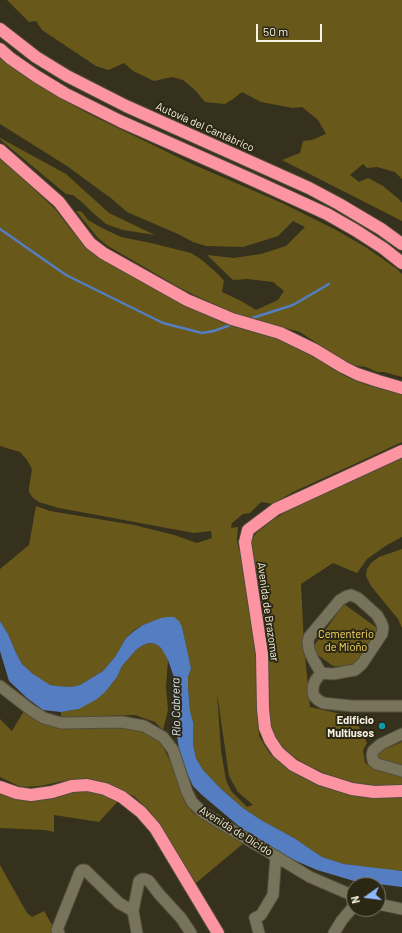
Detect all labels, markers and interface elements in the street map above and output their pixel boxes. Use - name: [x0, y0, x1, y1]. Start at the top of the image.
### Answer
- scale bar: [258, 16, 324, 42]
- text: 50 m: [263, 24, 288, 38]
- street label: Autovía del Cantábrico: [154, 99, 256, 155]
- street label: Avenida de Brazomar: [255, 562, 281, 662]
- park label: Cementerio de Mioño: [318, 627, 374, 653]
- water label: Río Cabrera: [168, 678, 184, 736]
- place label: Edificio Multiusos: [327, 713, 374, 739]
- marker: Edificio Multiusos: [377, 721, 387, 731]
- street label: Avenida de Dícido: [197, 803, 275, 859]
- north arrow: [346, 877, 386, 917]
- text: N: [348, 895, 362, 905]

